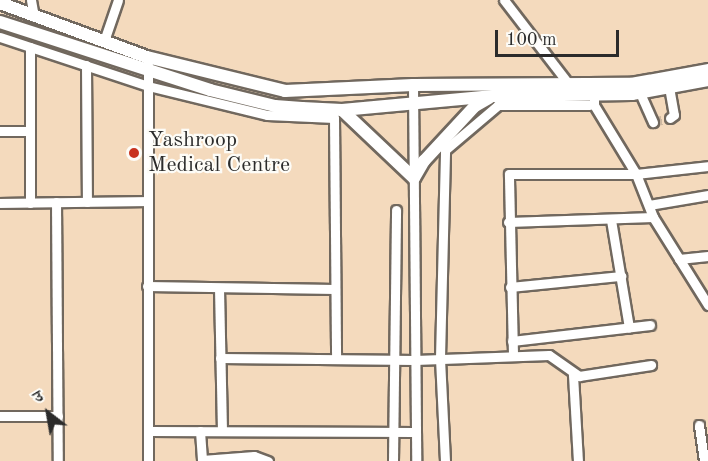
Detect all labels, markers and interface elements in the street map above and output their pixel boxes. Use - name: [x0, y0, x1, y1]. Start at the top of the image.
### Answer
- scale bar: [498, 18, 622, 56]
- text: 100 m: [506, 31, 557, 49]
- place label: Yashroop Medical Centre: [148, 127, 290, 178]
- marker: Yashroop Medical Centre: [125, 144, 143, 162]
- north arrow: [18, 383, 78, 443]
- text: उ: [31, 389, 46, 407]

